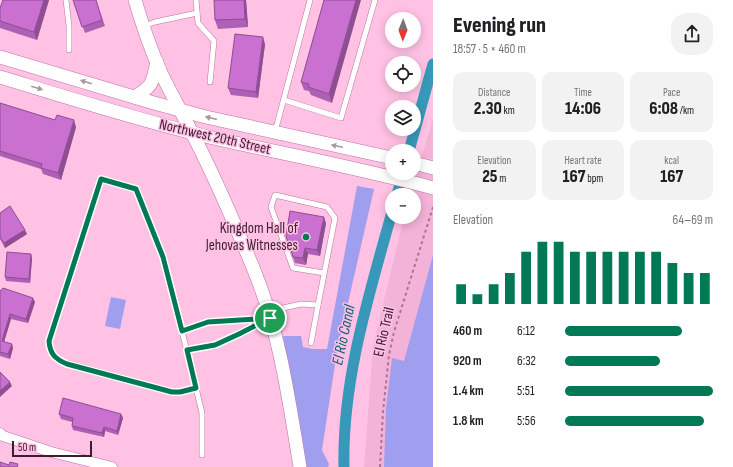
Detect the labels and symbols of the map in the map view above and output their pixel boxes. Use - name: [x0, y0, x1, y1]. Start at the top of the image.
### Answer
- north arrow: [385, 12, 421, 48]
- one-way arrow: [79, 79, 91, 85]
- one-way arrow: [32, 85, 44, 91]
- one-way arrow: [204, 114, 217, 120]
- street label: Northwest 20th Street: [157, 115, 273, 159]
- one-way arrow: [331, 142, 344, 148]
- place label: Kingdom Hall of Jehovas Witnesses: [205, 219, 299, 255]
- marker: Kingdom Hall of Jehovas Witnesses: [301, 232, 311, 242]
- pin: [253, 301, 287, 335]
- water label: El Rio Canal: [328, 302, 360, 367]
- street label: El Rio Trail: [369, 305, 399, 359]
- scale bar: [12, 439, 92, 458]

